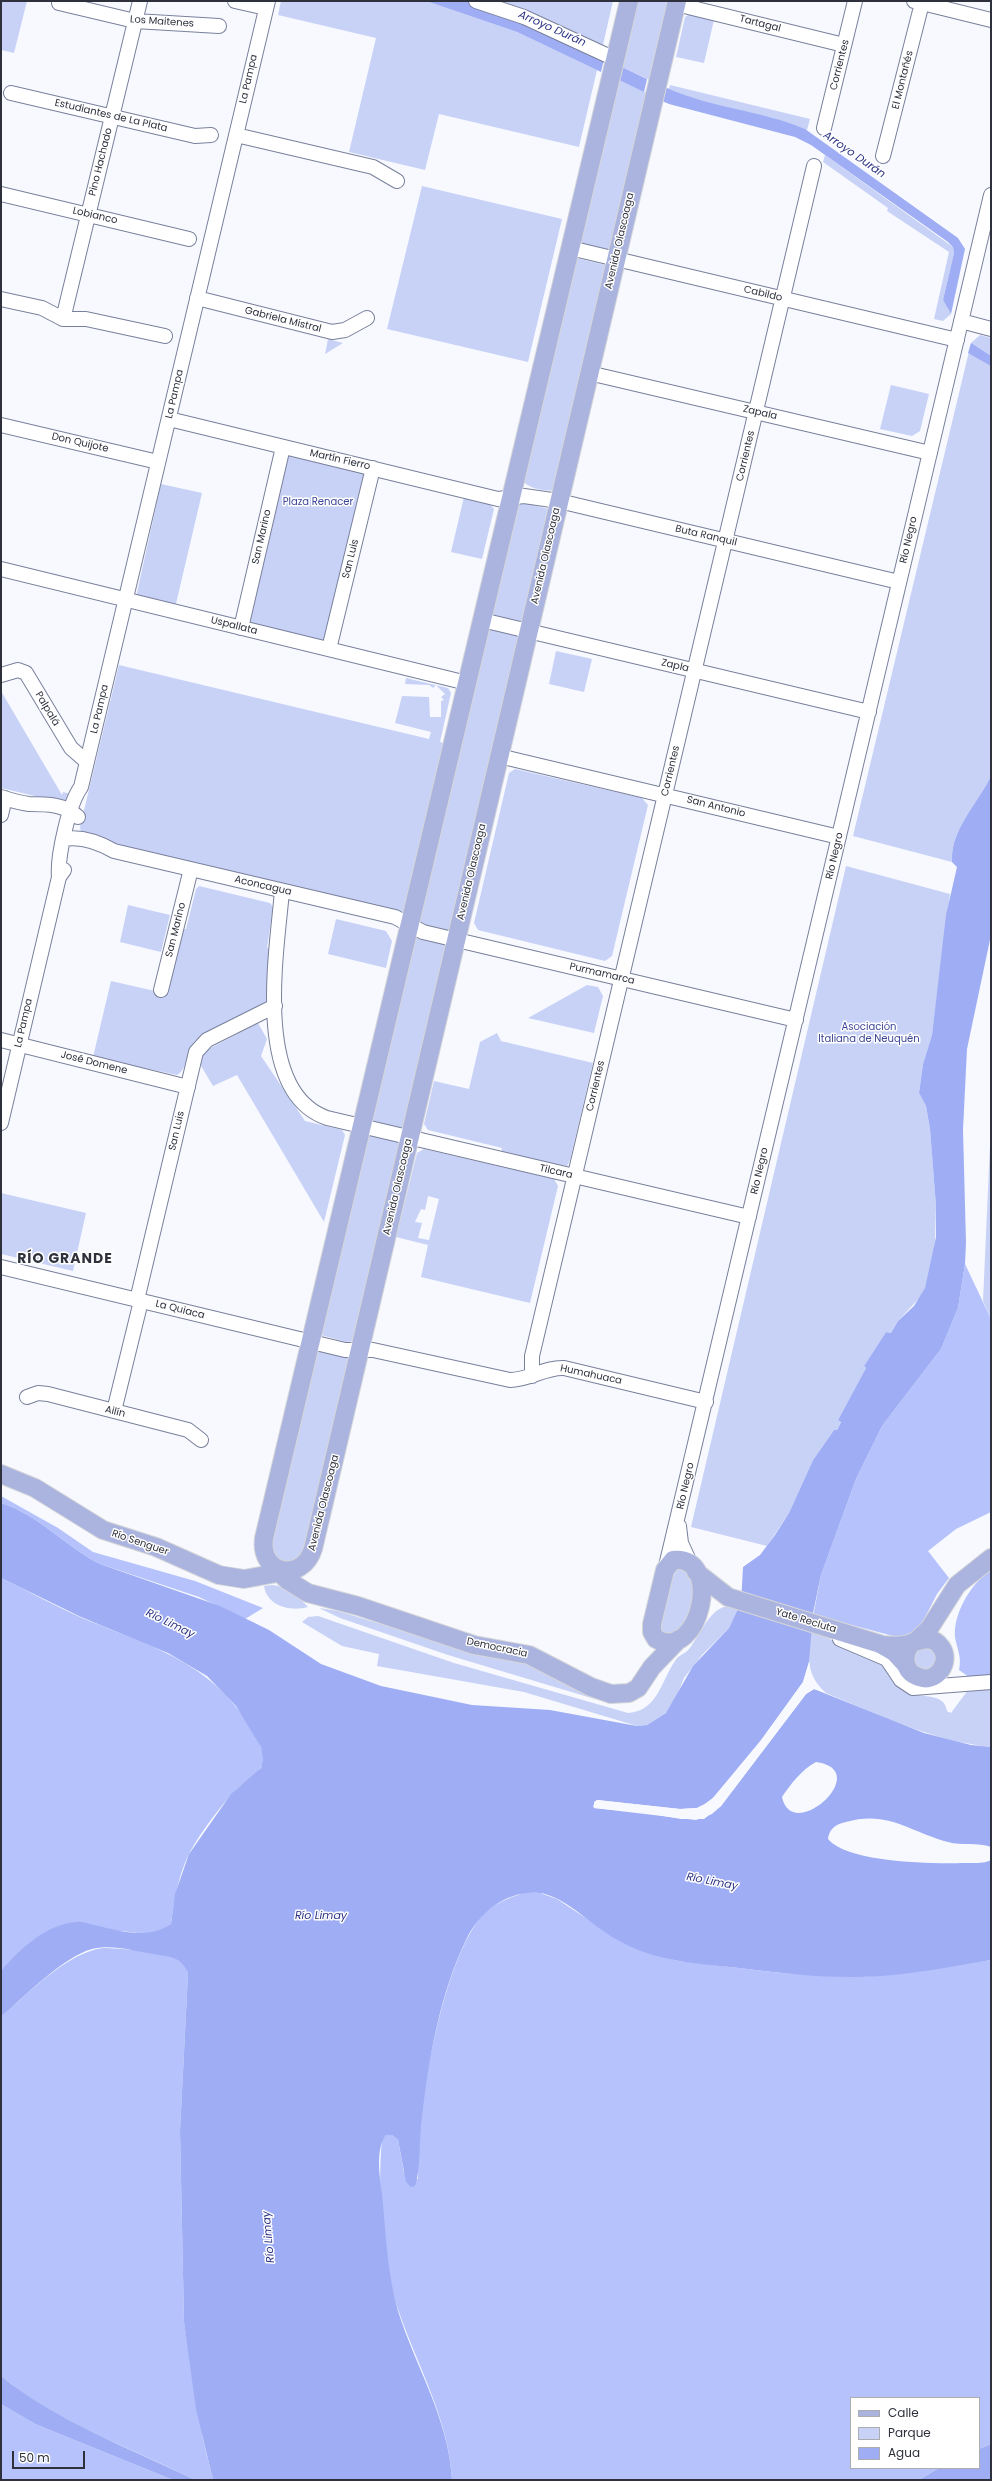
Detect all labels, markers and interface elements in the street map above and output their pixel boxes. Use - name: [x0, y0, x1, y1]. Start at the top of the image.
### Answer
- water label: Arroyo Durán: [516, 8, 588, 50]
- street label: Tartagal: [738, 13, 782, 35]
- street label: Los Maitenes: [130, 14, 194, 30]
- street label: Corrientes: [828, 38, 852, 92]
- street label: El Montañés: [890, 49, 916, 111]
- street label: La Pampa: [238, 53, 260, 105]
- street label: Estudiantes de La Plata: [53, 97, 169, 135]
- street label: Pino Hachado: [87, 127, 115, 197]
- water label: Arroyo Durán: [820, 129, 888, 181]
- street label: Avenida Olascoaga: [603, 192, 637, 290]
- street label: Lobianco: [71, 205, 119, 227]
- street label: Cabildo: [742, 284, 784, 304]
- street label: Gabriela Mistral: [243, 305, 323, 335]
- street label: La Pampa: [164, 368, 186, 420]
- street label: Zapala: [742, 403, 778, 423]
- street label: Corrientes: [734, 429, 758, 483]
- street label: Don Quijote: [50, 431, 110, 455]
- street label: Martín Fierro: [309, 447, 371, 473]
- park label: Plaza Renacer: [283, 496, 353, 508]
- street label: Avenida Olascoaga: [529, 507, 563, 605]
- street label: San Marino: [250, 508, 274, 566]
- street label: Río Negro: [898, 515, 920, 565]
- street label: Buta Ranquil: [674, 523, 738, 549]
- street label: San Luis: [340, 538, 362, 580]
- street label: Uspallata: [209, 614, 259, 638]
- street label: Zapla: [660, 657, 690, 675]
- street label: La Pampa: [89, 683, 111, 735]
- street label: Palpalá: [32, 690, 62, 728]
- street label: Corrientes: [659, 744, 683, 798]
- street label: San Antonio: [685, 794, 747, 820]
- street label: Avenida Olascoaga: [455, 823, 489, 921]
- street label: Río Negro: [824, 831, 846, 881]
- street label: Aconcagua: [233, 874, 293, 898]
- street label: San Marino: [163, 901, 189, 959]
- street label: Purmamarca: [568, 961, 636, 987]
- street label: La Pampa: [13, 997, 35, 1049]
- park label: Asociación Italiana de Neuquén: [818, 1021, 920, 1044]
- street label: José Domene: [59, 1049, 129, 1077]
- street label: Corrientes: [584, 1059, 608, 1113]
- street label: San Luis: [167, 1110, 187, 1152]
- street label: Avenida Olascoaga: [381, 1138, 415, 1236]
- street label: Río Negro: [749, 1146, 771, 1196]
- street label: Tilcara: [538, 1162, 574, 1182]
- district label: RÍO GRANDE: [17, 1251, 113, 1267]
- street label: La Quiaca: [154, 1298, 206, 1322]
- street label: Humahuaca: [559, 1363, 623, 1387]
- street label: Ailín: [104, 1404, 126, 1420]
- street label: Avenida Olascoaga: [306, 1454, 342, 1552]
- street label: Río Negro: [675, 1461, 697, 1511]
- street label: Río Senguer: [110, 1528, 170, 1558]
- street label: Yate Recluta: [774, 1606, 838, 1636]
- water label: Río Limay: [144, 1607, 196, 1641]
- street label: Democracia: [466, 1636, 528, 1660]
- water label: Río Limay: [685, 1871, 739, 1893]
- water label: Río Limay: [295, 1909, 347, 1923]
- water label: Río Limay: [260, 2210, 278, 2264]
- legend: [850, 2397, 980, 2469]
- text: Calle: [888, 2404, 919, 2421]
- text: Parque: [888, 2424, 931, 2441]
- scale bar: [14, 2443, 87, 2469]
- text: Agua: [888, 2444, 920, 2461]
- text: 50 m: [19, 2449, 50, 2466]

